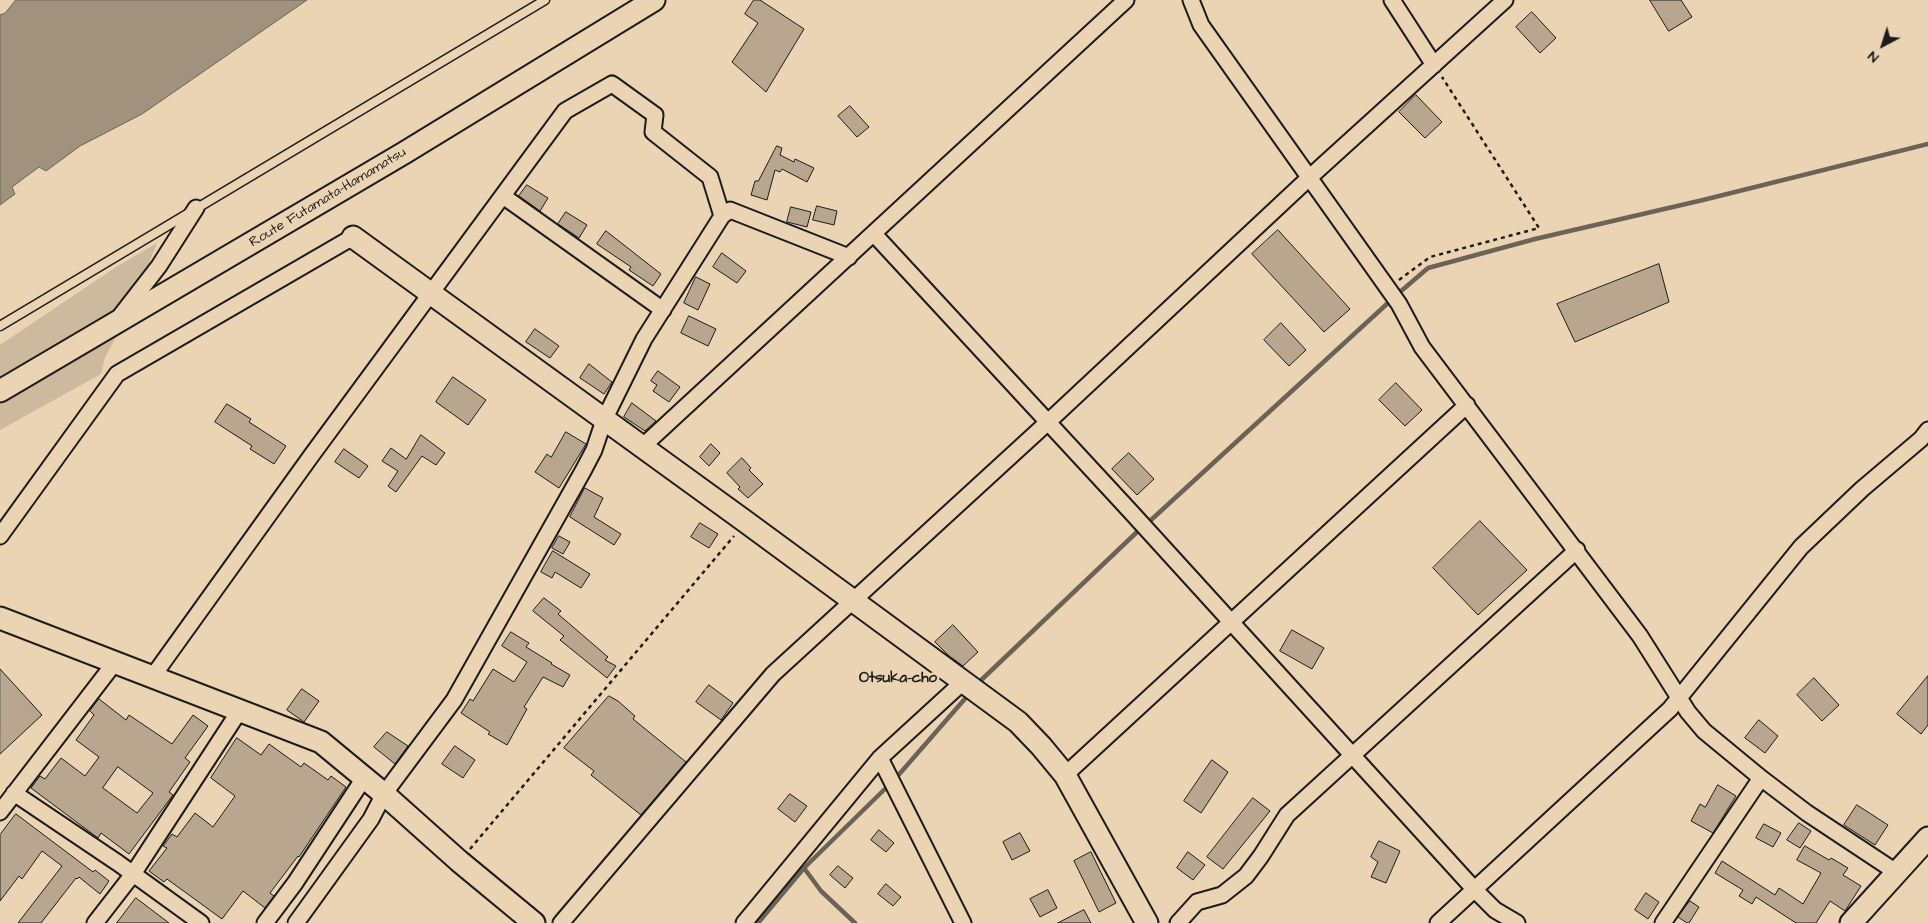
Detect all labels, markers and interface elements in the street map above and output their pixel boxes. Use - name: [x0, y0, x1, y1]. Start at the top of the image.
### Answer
- north arrow: [1858, 20, 1908, 70]
- text: N: [1864, 46, 1883, 67]
- street label: Route Futamata-Hamamatsu: [247, 144, 409, 252]
- district label: Otsuka-cho: [859, 670, 937, 688]

